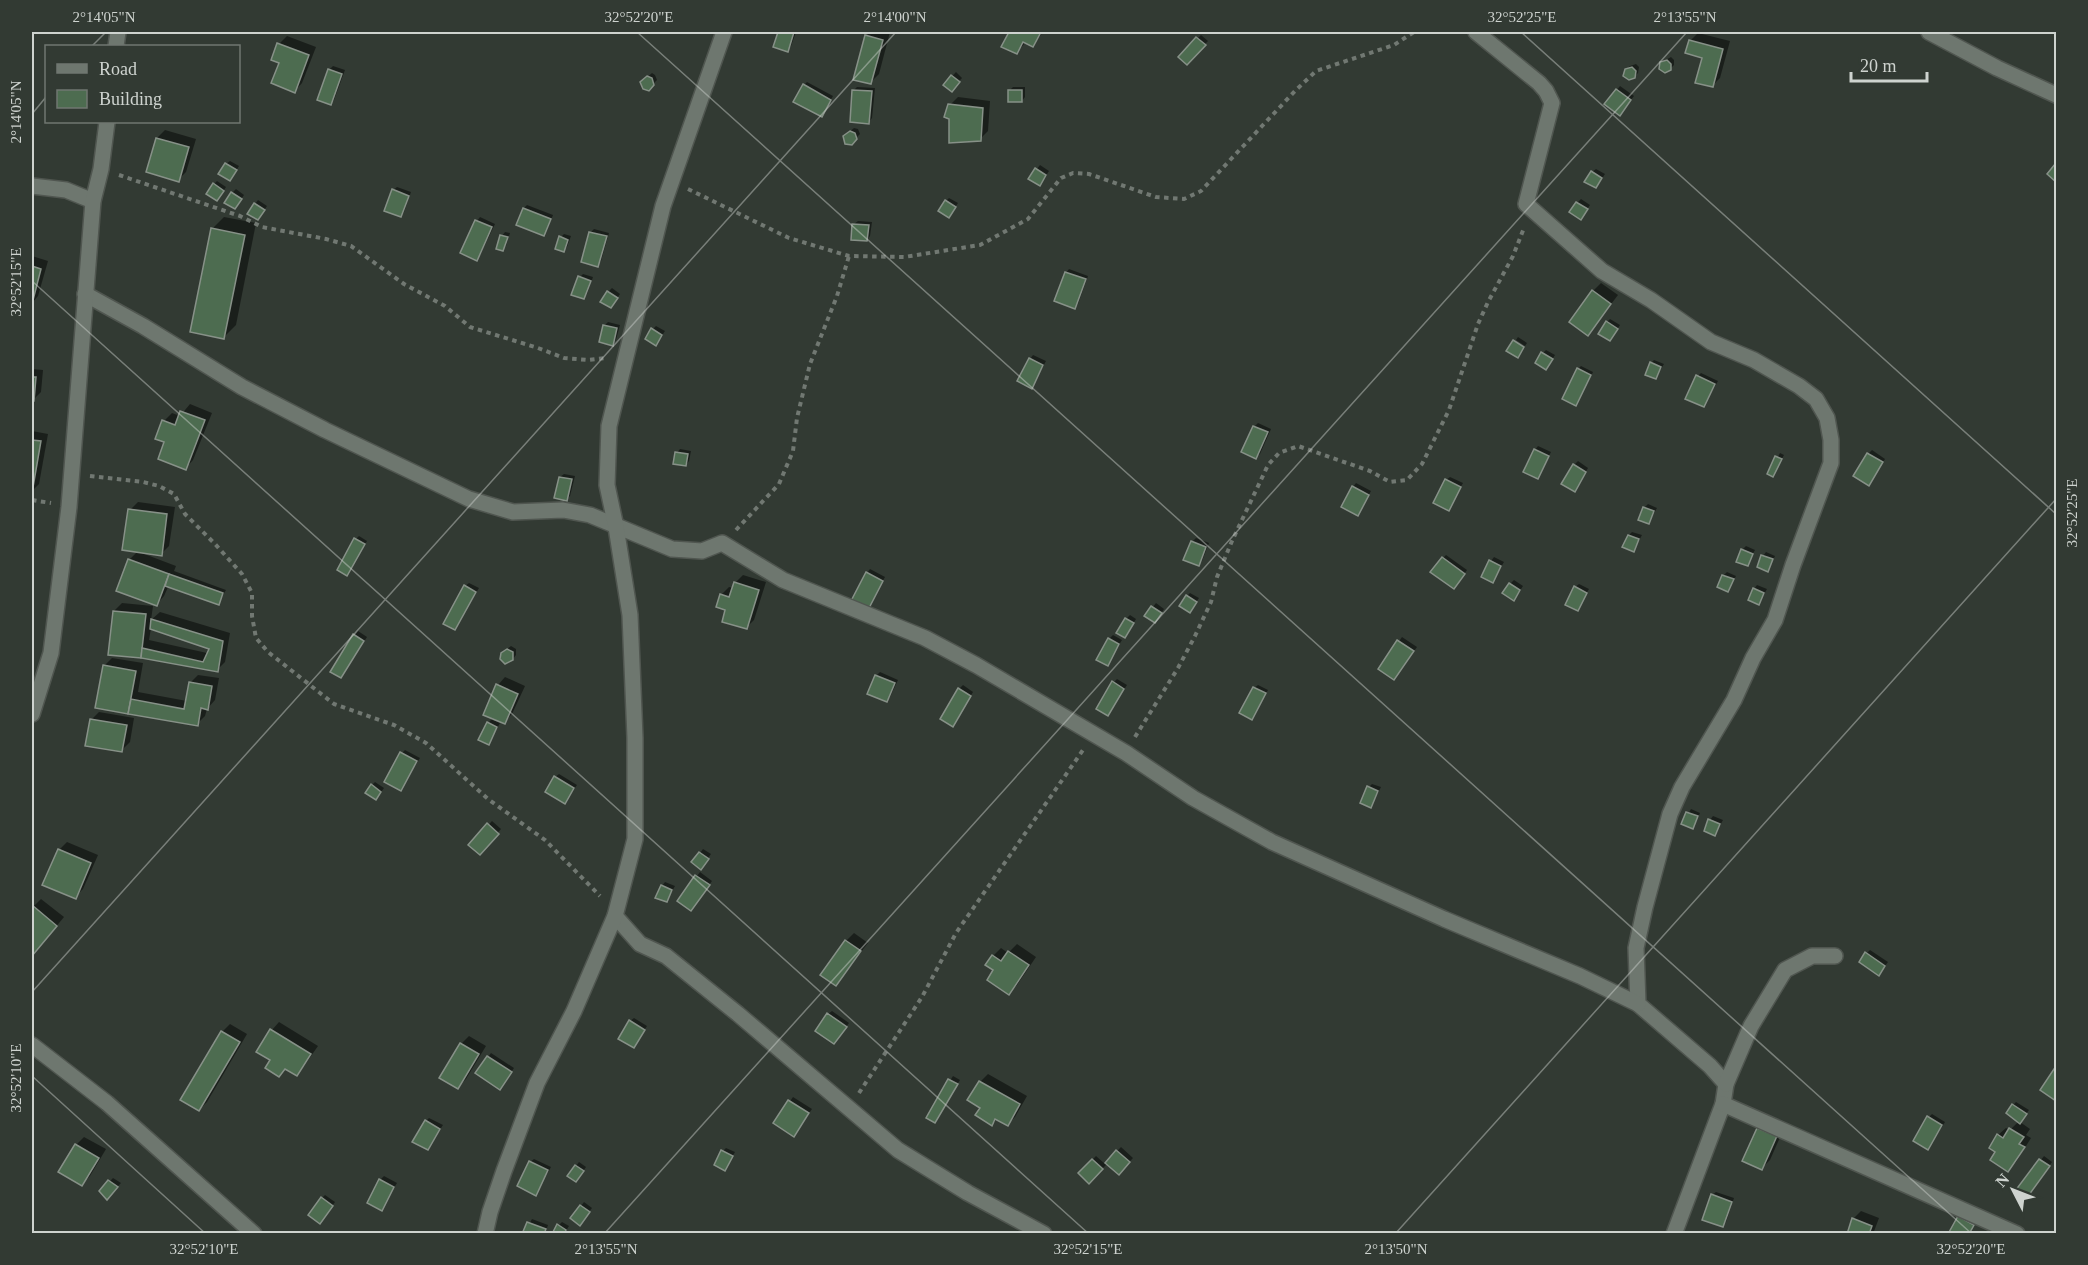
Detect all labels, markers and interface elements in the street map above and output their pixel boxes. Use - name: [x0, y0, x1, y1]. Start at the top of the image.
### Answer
- text: 2°14'05"N: [72, 9, 136, 25]
- text: 32°52'20"E: [605, 9, 674, 25]
- text: 2°14'00"N: [863, 9, 927, 25]
- text: 32°52'25"E: [1488, 9, 1557, 25]
- text: 2°13'55"N: [1653, 9, 1717, 25]
- legend: [45, 45, 240, 123]
- scale bar: [1851, 45, 1928, 83]
- text: 20 m: [1860, 56, 1897, 76]
- text: Road: [99, 59, 137, 79]
- text: 2°14'05"N: [8, 80, 24, 144]
- text: Building: [99, 89, 162, 109]
- text: 32°52'15"E: [8, 248, 24, 317]
- text: 32°52'25"E: [2064, 479, 2080, 548]
- text: 32°52'10"E: [8, 1044, 24, 1113]
- north arrow: [1983, 1160, 2043, 1220]
- text: N: [1992, 1170, 2013, 1190]
- text: 32°52'10"E: [170, 1241, 239, 1257]
- text: 2°13'55"N: [574, 1241, 638, 1257]
- text: 32°52'15"E: [1054, 1241, 1123, 1257]
- text: 2°13'50"N: [1364, 1241, 1428, 1257]
- text: 32°52'20"E: [1937, 1241, 2006, 1257]

